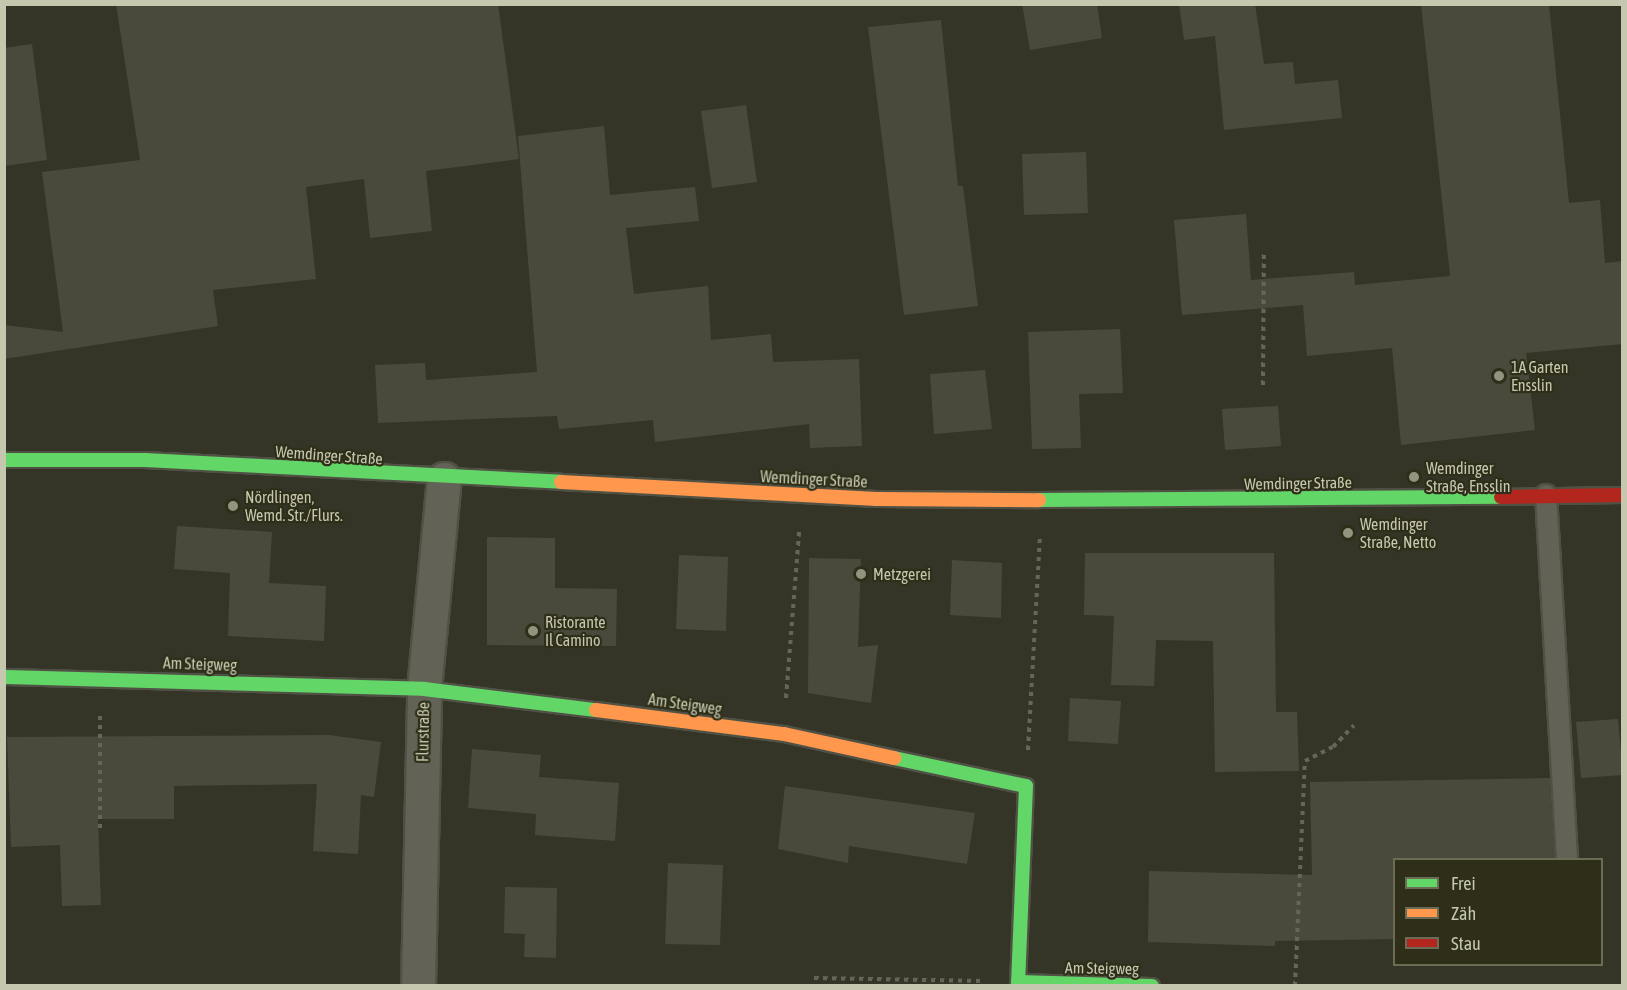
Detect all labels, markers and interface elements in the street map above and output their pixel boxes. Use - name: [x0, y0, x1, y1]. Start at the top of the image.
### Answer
- place label: 1A Garten Ensslin: [1511, 357, 1569, 395]
- marker: 1A Garten Ensslin: [1492, 369, 1506, 383]
- street label: Wemdinger Straße: [275, 442, 383, 468]
- place label: Wemdinger Straße, Ensslin: [1426, 458, 1511, 496]
- street label: Wemdinger Straße: [760, 467, 868, 491]
- marker: Wemdinger Straße, Ensslin: [1407, 470, 1421, 484]
- street label: Wemdinger Straße: [1244, 472, 1352, 494]
- place label: Nördlingen, Wemd. Str./Flurs.: [245, 487, 343, 525]
- marker: Nördlingen, Wemd. Str./Flurs.: [226, 499, 240, 513]
- place label: Wemdinger Straße, Netto: [1360, 514, 1436, 552]
- marker: Wemdinger Straße, Netto: [1341, 526, 1355, 540]
- place label: Metzgerei: [873, 564, 931, 584]
- marker: Metzgerei: [854, 567, 868, 581]
- place label: Ristorante Il Camino: [545, 612, 606, 650]
- marker: Ristorante Il Camino: [526, 624, 540, 638]
- street label: Am Steigweg: [163, 653, 237, 675]
- street label: Am Steigweg: [647, 689, 723, 719]
- street label: Flurstraße: [413, 702, 433, 762]
- legend: [1393, 858, 1603, 966]
- text: Frei: [1451, 873, 1476, 894]
- text: Zäh: [1451, 903, 1476, 924]
- text: Stau: [1451, 933, 1481, 954]
- street label: Am Steigweg: [1065, 958, 1139, 978]

